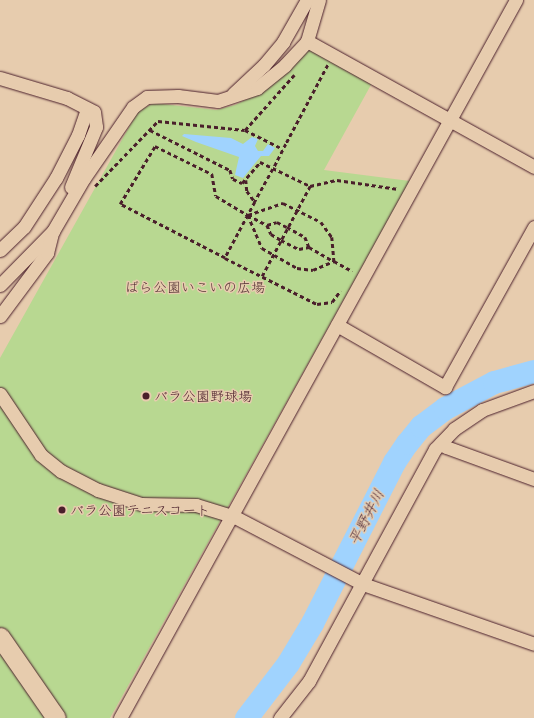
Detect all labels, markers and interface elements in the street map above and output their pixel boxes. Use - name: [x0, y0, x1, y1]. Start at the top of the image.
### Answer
- park label: ばら公園いこいの広場: [125, 279, 265, 295]
- place label: バラ公園野球場: [154, 388, 252, 404]
- marker: バラ公園野球場: [141, 391, 151, 401]
- water label: 平野井川: [344, 486, 388, 548]
- place label: バラ公園テニスコート: [70, 502, 210, 518]
- marker: バラ公園テニスコート: [57, 505, 67, 515]

